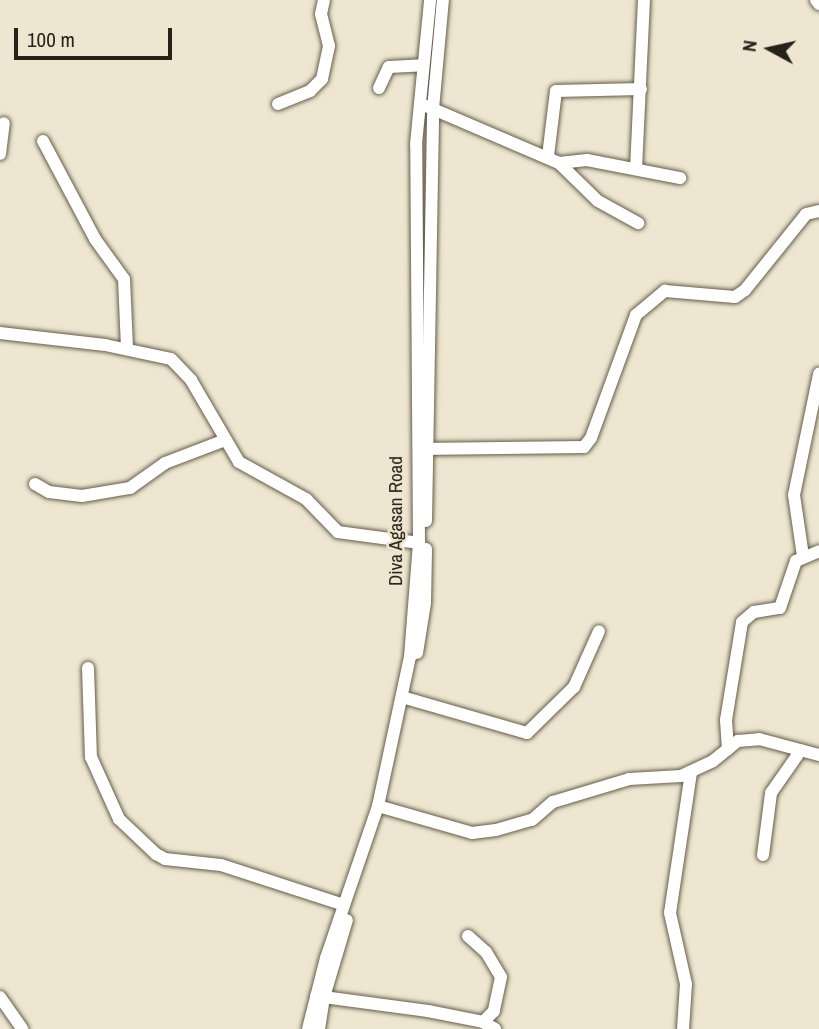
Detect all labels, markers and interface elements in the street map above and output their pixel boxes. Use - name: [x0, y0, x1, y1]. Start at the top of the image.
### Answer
- scale bar: [18, 14, 175, 58]
- north arrow: [735, 14, 805, 84]
- text: 100 m: [27, 25, 75, 54]
- text: N: [736, 39, 763, 53]
- street label: Diva Agasan Road: [385, 456, 407, 586]

